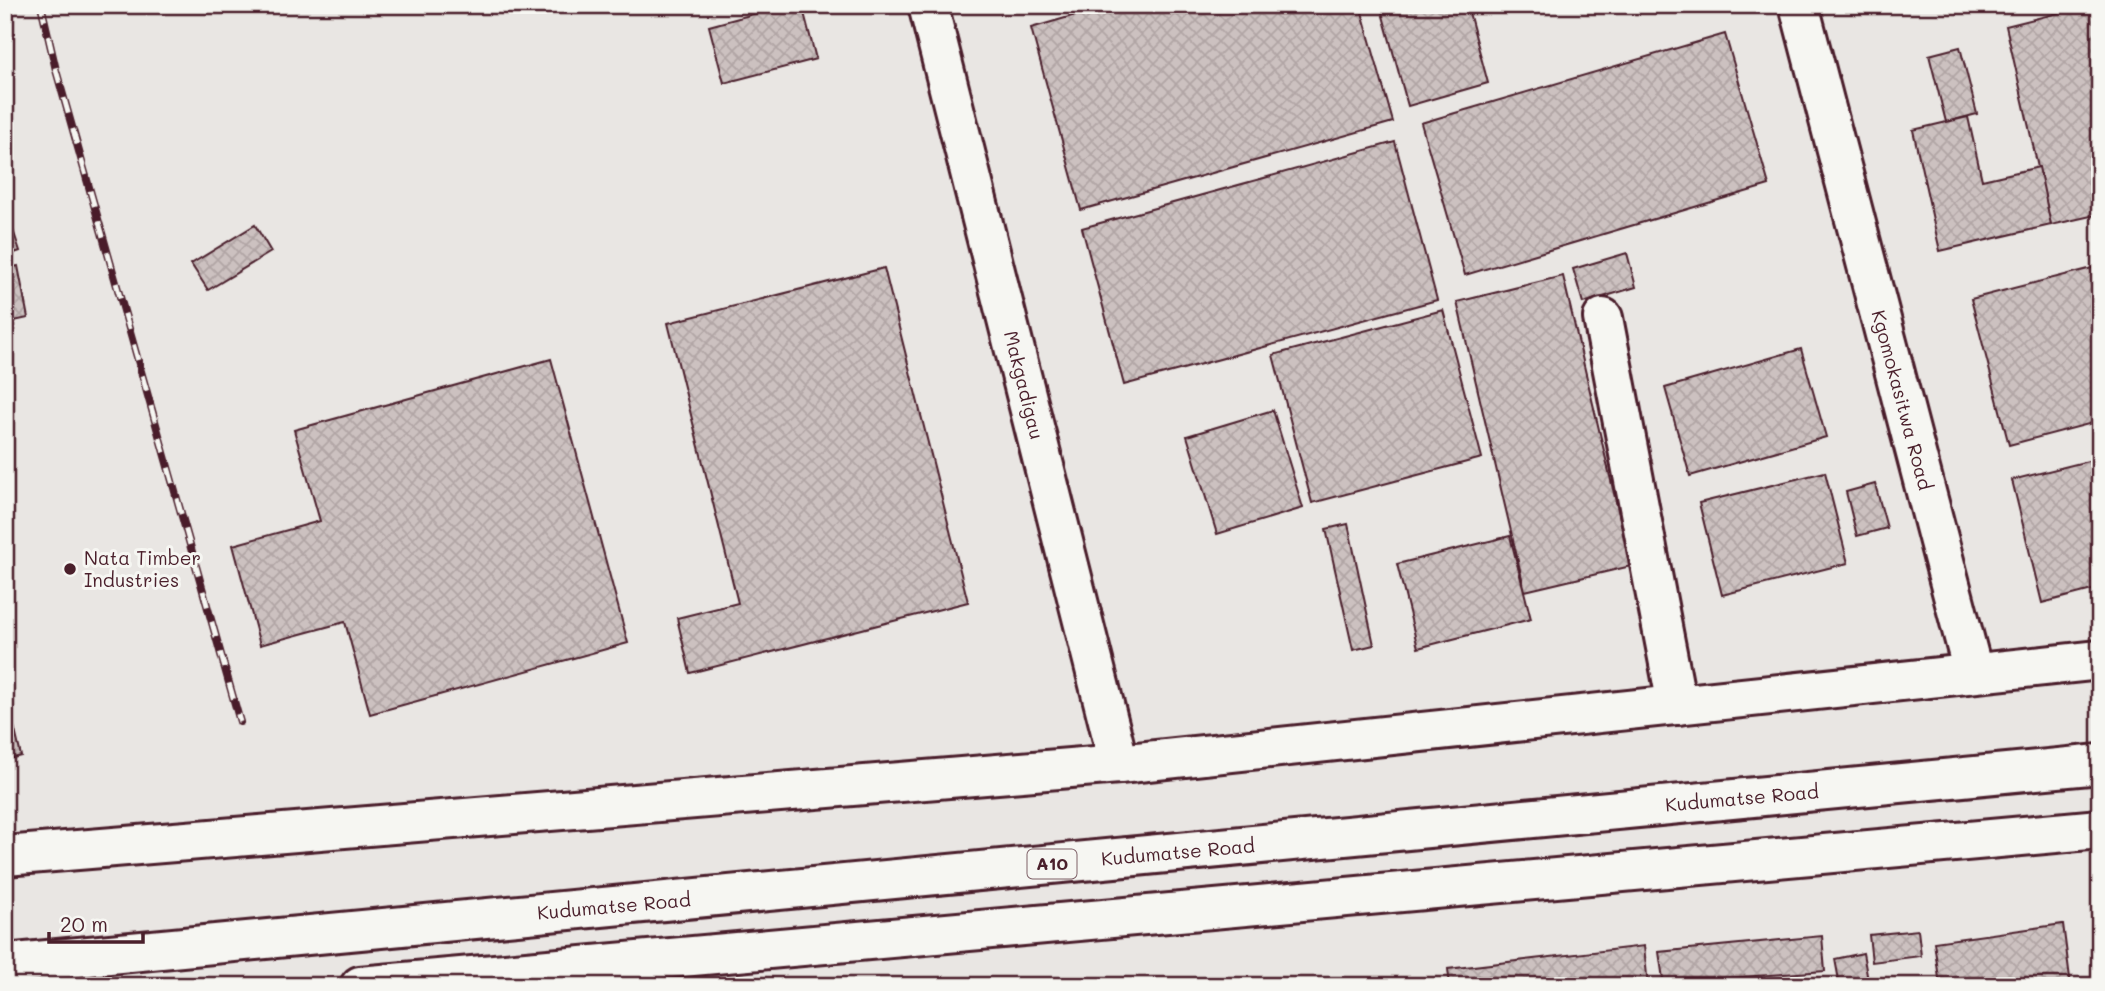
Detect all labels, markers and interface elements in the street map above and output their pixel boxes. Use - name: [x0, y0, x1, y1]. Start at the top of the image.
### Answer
- street label: Kgomokasitwa Road: [1866, 307, 1939, 493]
- street label: Makgadigau: [999, 328, 1050, 442]
- place label: Nata Timber Industries: [84, 545, 201, 592]
- marker: Nata Timber Industries: [62, 561, 78, 577]
- street label: Kudumatse Road: [1664, 778, 1820, 817]
- street label: Kudumatse Road: [1100, 832, 1256, 871]
- road number: A10: [1028, 850, 1076, 878]
- street label: Kudumatse Road: [536, 886, 692, 925]
- scale bar: [49, 900, 144, 944]
- text: 20 m: [60, 910, 108, 937]

